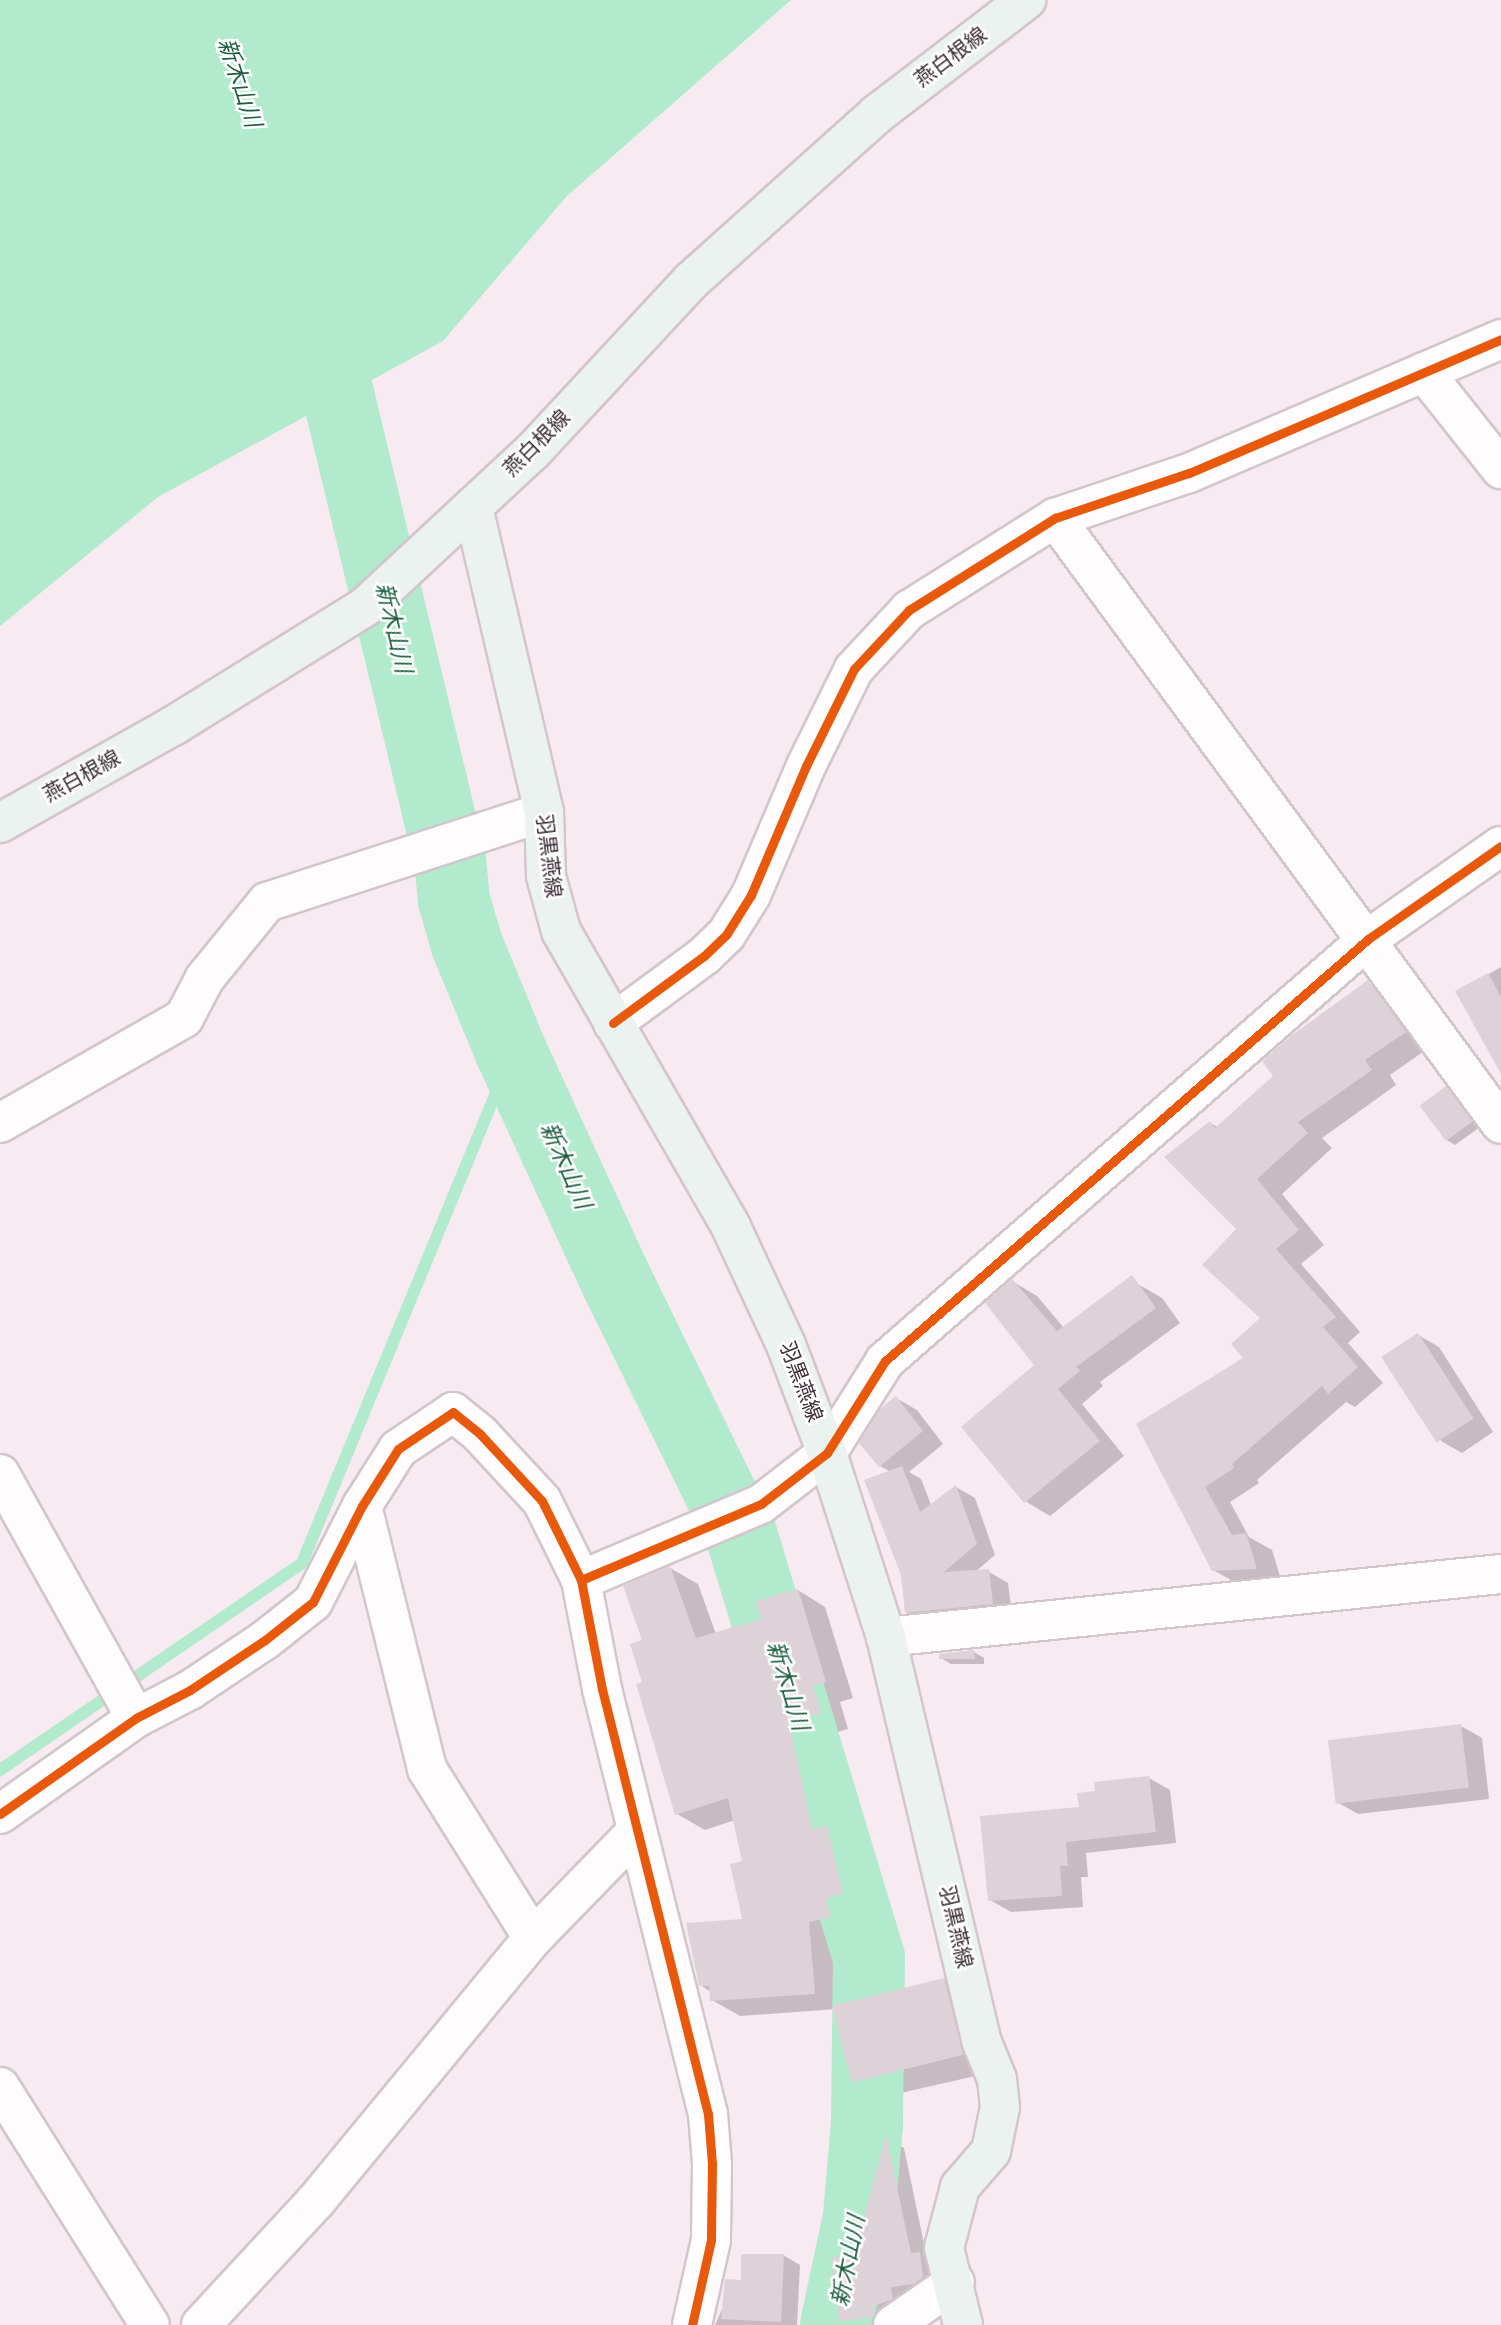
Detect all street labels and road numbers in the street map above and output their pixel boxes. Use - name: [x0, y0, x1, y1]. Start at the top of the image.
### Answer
- street label: 燕白根線: [910, 23, 992, 93]
- street label: 燕白根線: [498, 405, 576, 483]
- street label: 燕白根線: [39, 746, 125, 808]
- street label: 羽黒燕線: [530, 813, 566, 899]
- street label: 羽黒燕線: [773, 1338, 827, 1426]
- street label: 羽黒燕線: [933, 1883, 977, 1971]

